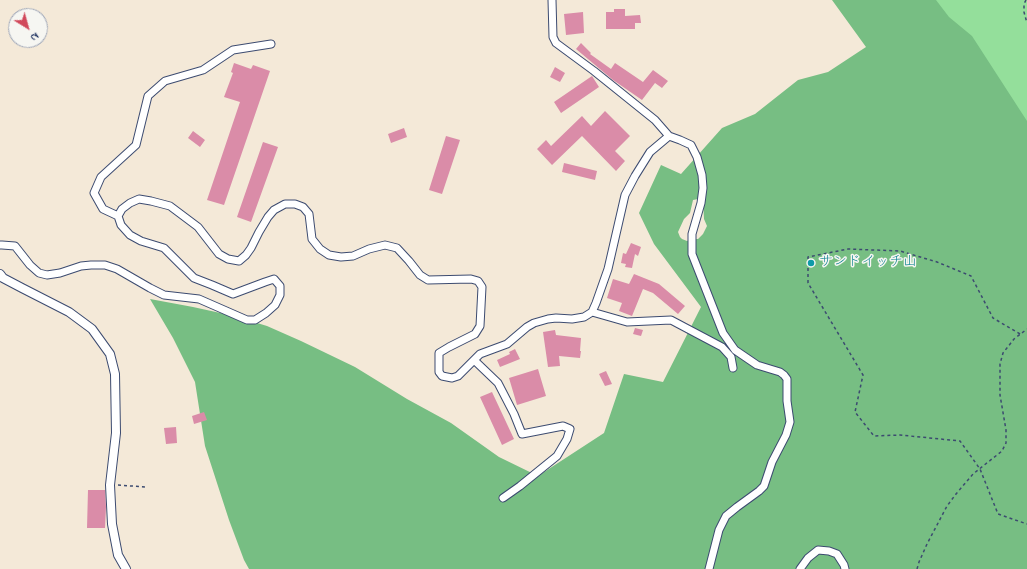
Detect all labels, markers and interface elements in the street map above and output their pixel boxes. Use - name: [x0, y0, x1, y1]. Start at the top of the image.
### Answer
- north arrow: [8, 8, 48, 48]
- text: N: [27, 28, 42, 45]
- place label: サンドイッチ山: [819, 255, 917, 271]
- marker: サンドイッチ山: [806, 258, 816, 268]

